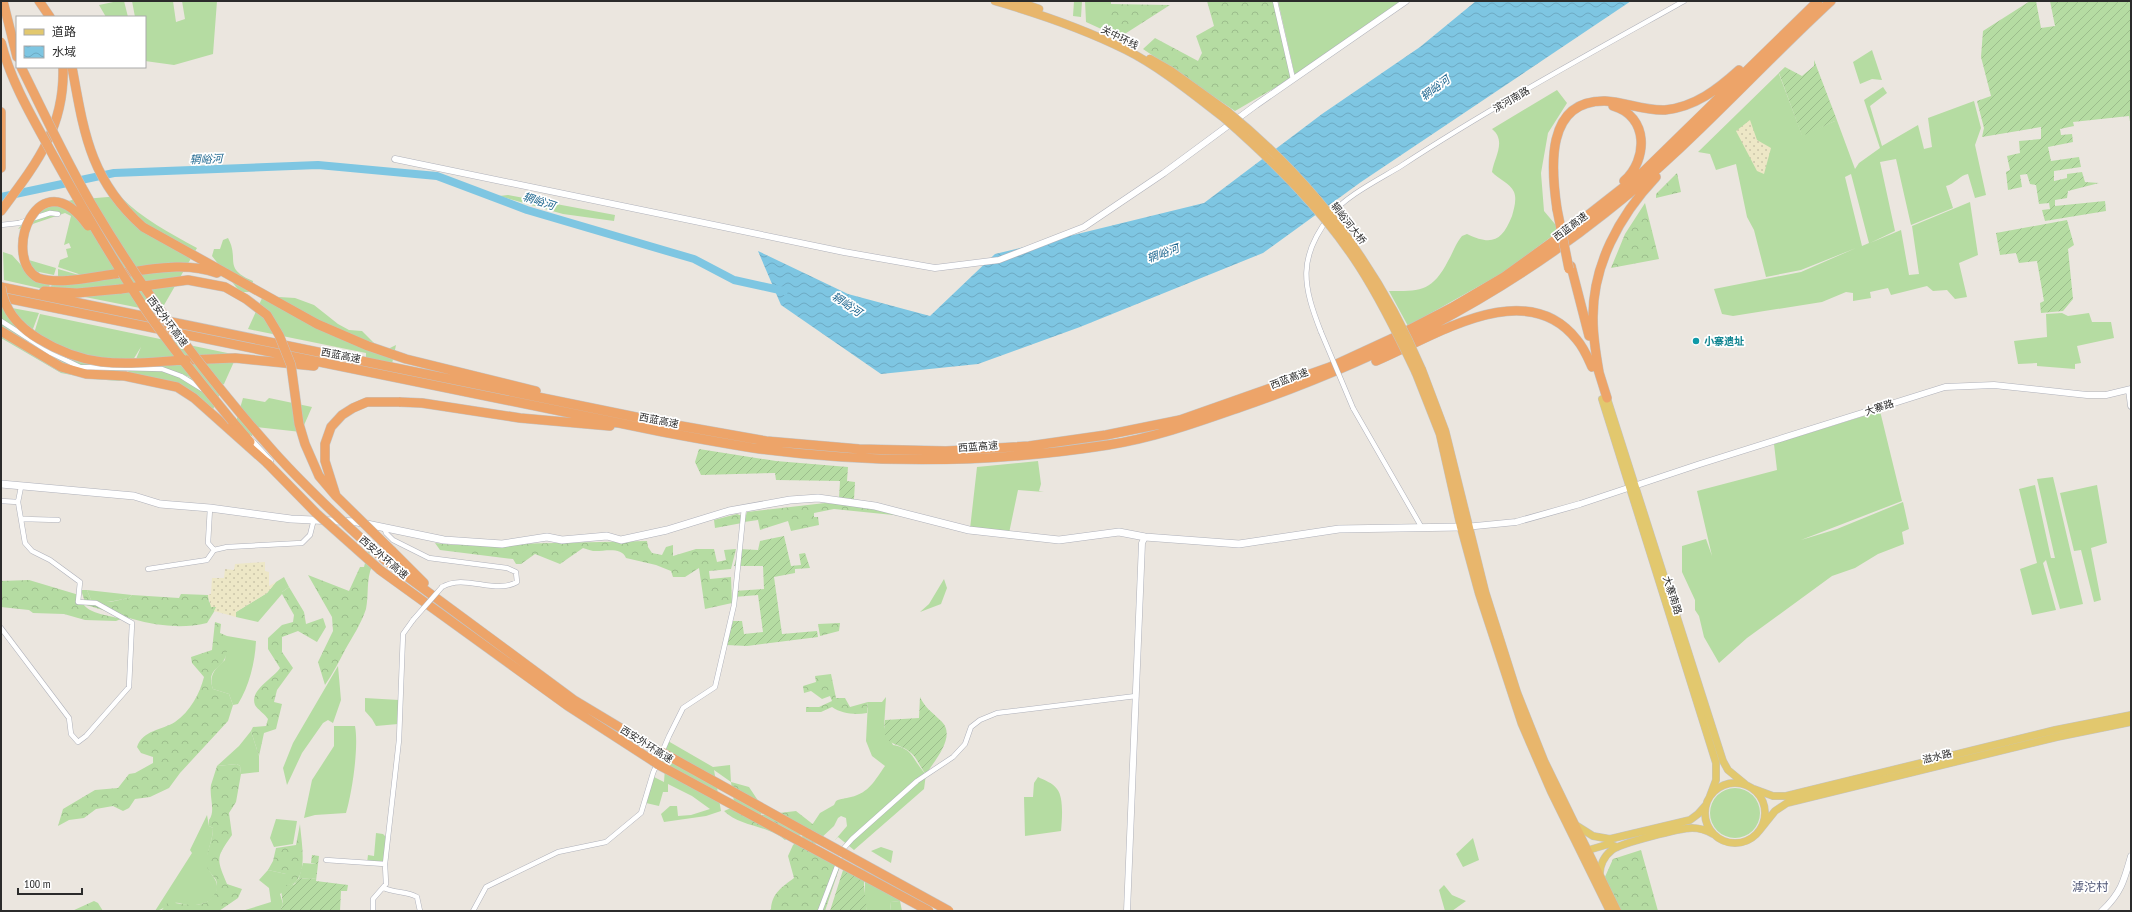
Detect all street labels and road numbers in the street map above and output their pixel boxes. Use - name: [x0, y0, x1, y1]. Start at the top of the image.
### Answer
- street label: 关中环线: [1099, 23, 1141, 52]
- street label: 滨河南路: [1491, 84, 1532, 115]
- street label: 辋峪河大桥: [1328, 200, 1369, 247]
- street label: 西蓝高速: [1550, 209, 1590, 244]
- street label: 西安外环高速: [144, 293, 191, 349]
- street label: 西蓝高速: [320, 345, 362, 366]
- street label: 西蓝高速: [1268, 365, 1310, 392]
- street label: 大寨路: [1863, 397, 1895, 418]
- street label: 西蓝高速: [638, 410, 680, 431]
- street label: 西蓝高速: [958, 439, 998, 454]
- street label: 西安外环高速: [357, 533, 411, 582]
- street label: 大寨南路: [1660, 574, 1685, 616]
- street label: 西安外环高速: [618, 723, 676, 766]
- street label: 滋水路: [1921, 747, 1953, 766]

